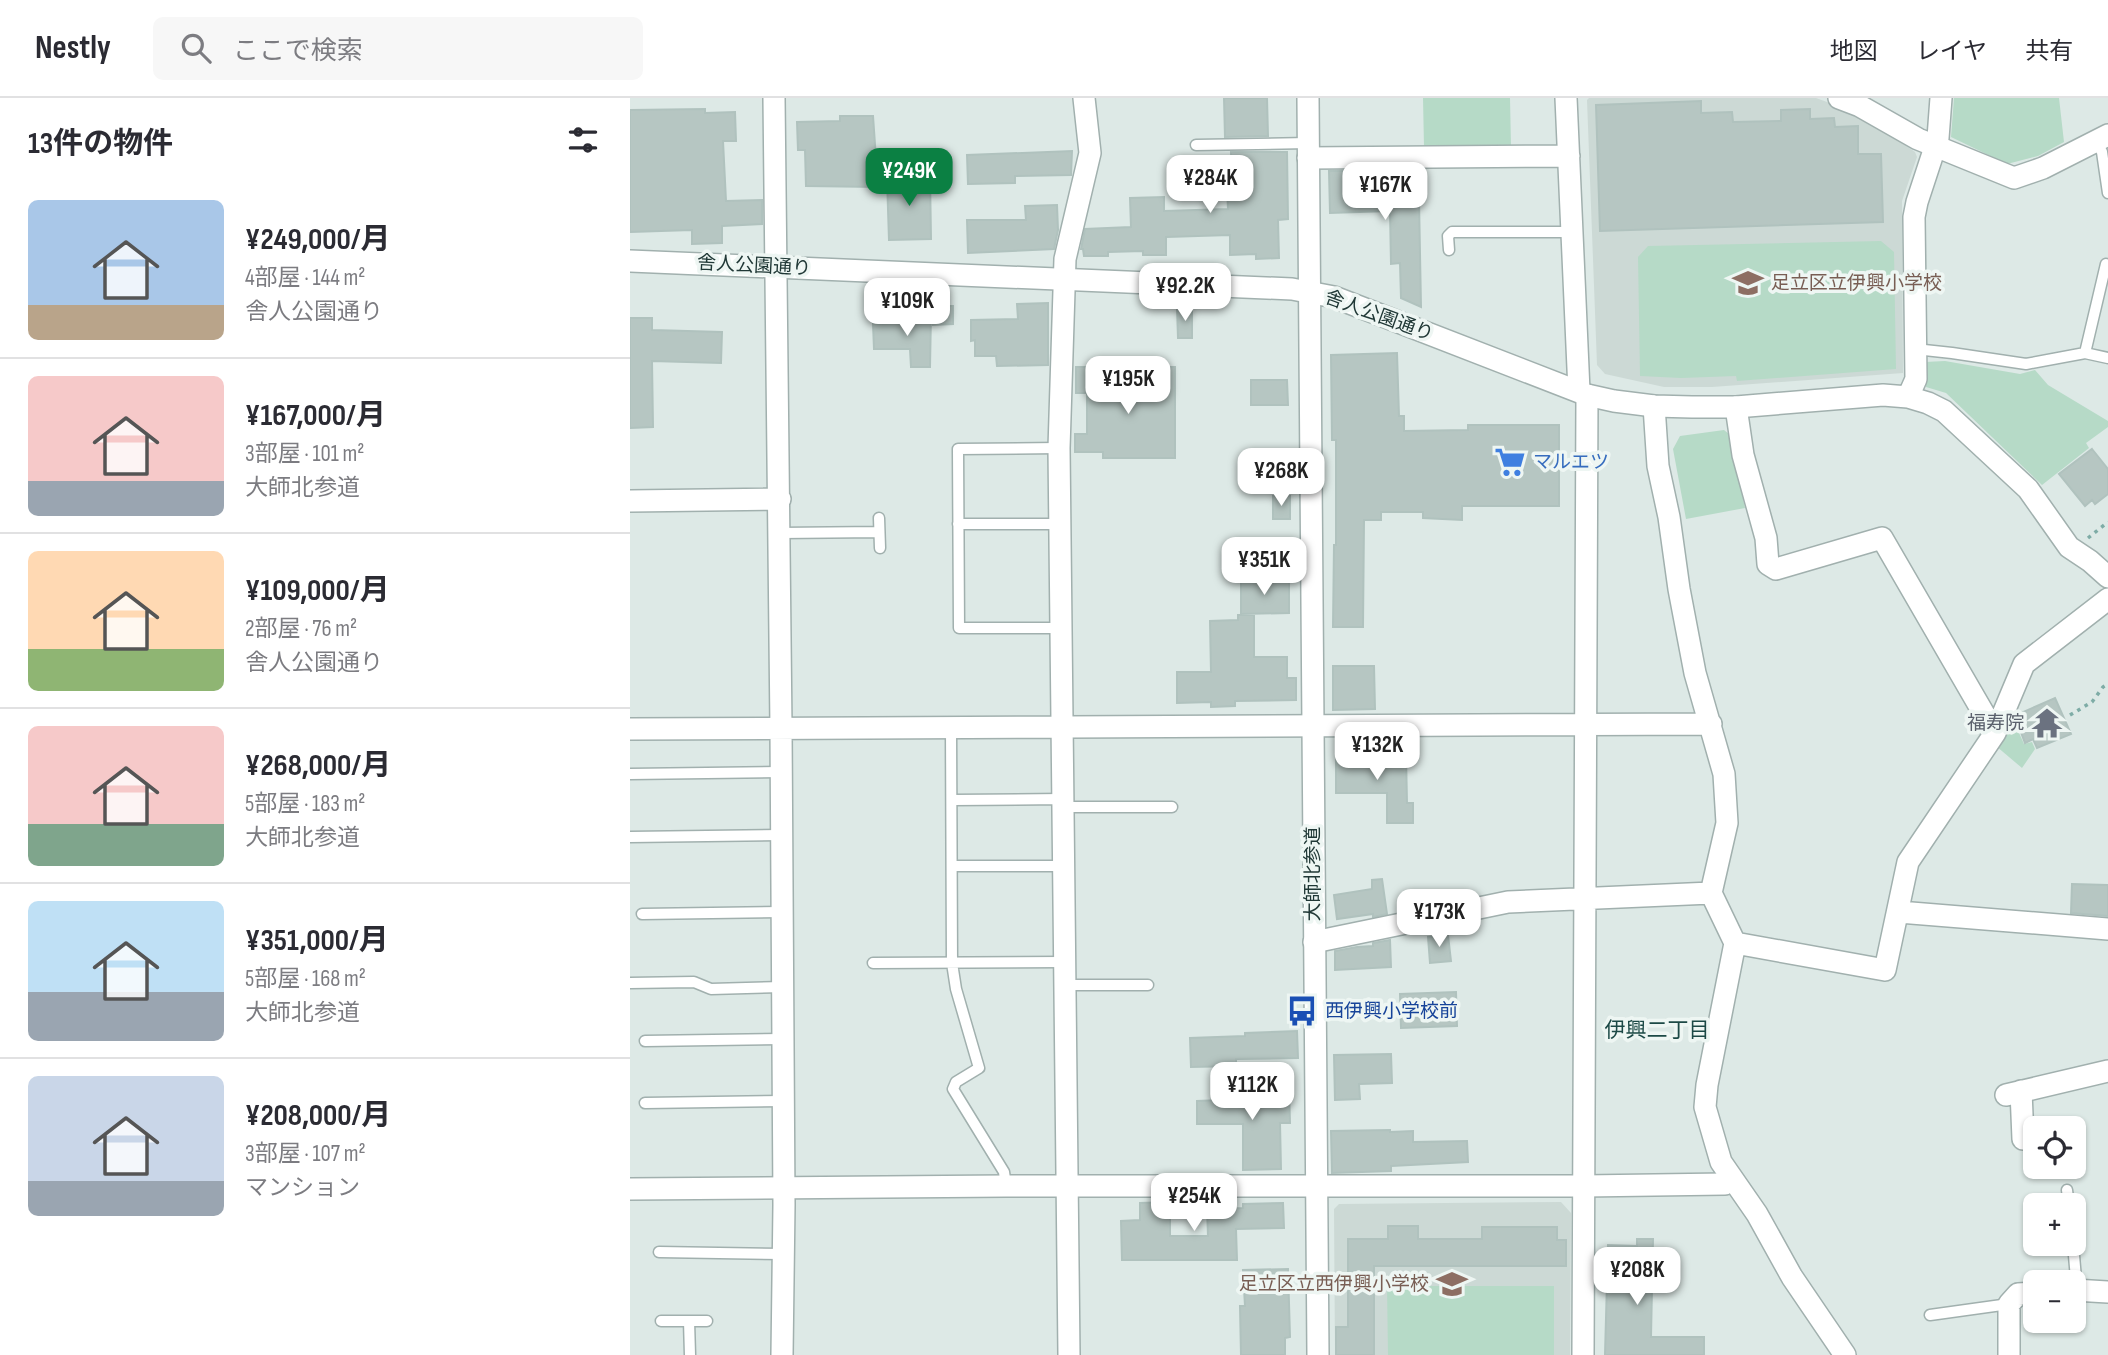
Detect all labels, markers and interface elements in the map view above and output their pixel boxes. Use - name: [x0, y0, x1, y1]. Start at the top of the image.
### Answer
- search box: [153, 17, 643, 80]
- text: Nestly: [35, 28, 111, 68]
- icon: search: [177, 29, 215, 67]
- text: ここで検索: [233, 36, 363, 67]
- text: 地図: [1830, 37, 1878, 66]
- text: レイヤ: [1916, 37, 1987, 66]
- text: 共有: [2025, 37, 2073, 66]
- icon: filters: [564, 121, 602, 159]
- text: 13件の物件: [28, 126, 173, 162]
- pin: ¥249K: [860, 148, 958, 208]
- pin: ¥284K: [1161, 156, 1259, 215]
- text: ¥249K: [882, 157, 936, 185]
- pin: ¥167K: [1336, 162, 1434, 222]
- text: ¥284K: [1182, 164, 1238, 192]
- text: ¥167K: [1358, 171, 1412, 199]
- text: ¥249,000/月: [245, 222, 391, 258]
- icon: home: [84, 228, 168, 312]
- street label: 舎人公園通り: [696, 252, 812, 280]
- text: 4部屋 · 144 m²: [245, 264, 365, 292]
- pin: ¥92.2K: [1128, 264, 1242, 323]
- school or university icon: 足立区立伊興小学校: [1731, 266, 1765, 300]
- text: ¥92.2K: [1155, 272, 1215, 300]
- place label: 足立区立伊興小学校: [1771, 272, 1942, 295]
- pin: ¥109K: [858, 278, 956, 338]
- street label: 舎人公園通り: [1321, 286, 1437, 346]
- text: ¥109K: [880, 287, 934, 315]
- text: 舎人公園通り: [245, 298, 383, 326]
- pin: ¥195K: [1079, 356, 1177, 416]
- text: ¥195K: [1101, 365, 1155, 393]
- text: ¥167,000/月: [245, 398, 386, 434]
- icon: home: [84, 404, 168, 488]
- text: 3部屋 · 101 m²: [245, 440, 364, 468]
- supermarket icon: マルエツ: [1493, 445, 1527, 479]
- pin: ¥268K: [1232, 448, 1330, 508]
- place label: マルエツ: [1533, 451, 1609, 474]
- text: ¥268K: [1254, 457, 1308, 485]
- text: 大師北参道: [245, 474, 360, 502]
- pin: ¥351K: [1215, 538, 1313, 597]
- text: ¥351K: [1238, 546, 1290, 574]
- text: ¥109,000/月: [245, 573, 390, 609]
- icon: home: [84, 579, 168, 663]
- text: 2部屋 · 76 m²: [245, 615, 357, 643]
- text: 舎人公園通り: [245, 649, 383, 677]
- temple icon: 福寿院: [2030, 706, 2064, 740]
- place label: 福寿院: [1967, 712, 2024, 735]
- pin: ¥132K: [1328, 722, 1426, 782]
- text: ¥132K: [1351, 731, 1403, 759]
- text: ¥268,000/月: [245, 748, 391, 784]
- icon: home: [84, 754, 168, 838]
- text: 5部屋 · 183 m²: [245, 790, 365, 818]
- text: 大師北参道: [245, 824, 360, 852]
- street label: 大師北参道: [1302, 826, 1325, 922]
- pin: ¥173K: [1390, 890, 1488, 949]
- text: ¥173K: [1413, 898, 1465, 926]
- text: ¥351,000/月: [245, 923, 389, 959]
- icon: home: [84, 929, 168, 1013]
- text: 5部屋 · 168 m²: [245, 965, 366, 993]
- bus stop icon: 西伊興小学校前: [1285, 994, 1319, 1028]
- text: 大師北参道: [245, 999, 360, 1027]
- place label: 西伊興小学校前: [1325, 1000, 1458, 1023]
- district label: 伊興二丁目: [1605, 1018, 1710, 1043]
- pin: ¥112K: [1203, 1062, 1301, 1122]
- text: ¥112K: [1226, 1071, 1278, 1099]
- text: ¥208,000/月: [245, 1098, 391, 1134]
- icon: home: [84, 1104, 168, 1188]
- map controls: [2023, 1116, 2086, 1333]
- button: locate: [2023, 1116, 2086, 1179]
- text: 3部屋 · 107 m²: [245, 1140, 366, 1168]
- text: マンション: [245, 1174, 360, 1202]
- pin: ¥254K: [1145, 1174, 1243, 1233]
- text: ¥254K: [1167, 1182, 1221, 1210]
- button: +: [2023, 1193, 2086, 1256]
- pin: ¥208K: [1588, 1248, 1686, 1307]
- text: ¥208K: [1609, 1256, 1665, 1284]
- school or university icon: 足立区立西伊興小学校: [1435, 1267, 1469, 1301]
- button: −: [2023, 1270, 2086, 1333]
- place label: 足立区立西伊興小学校: [1239, 1273, 1429, 1296]

